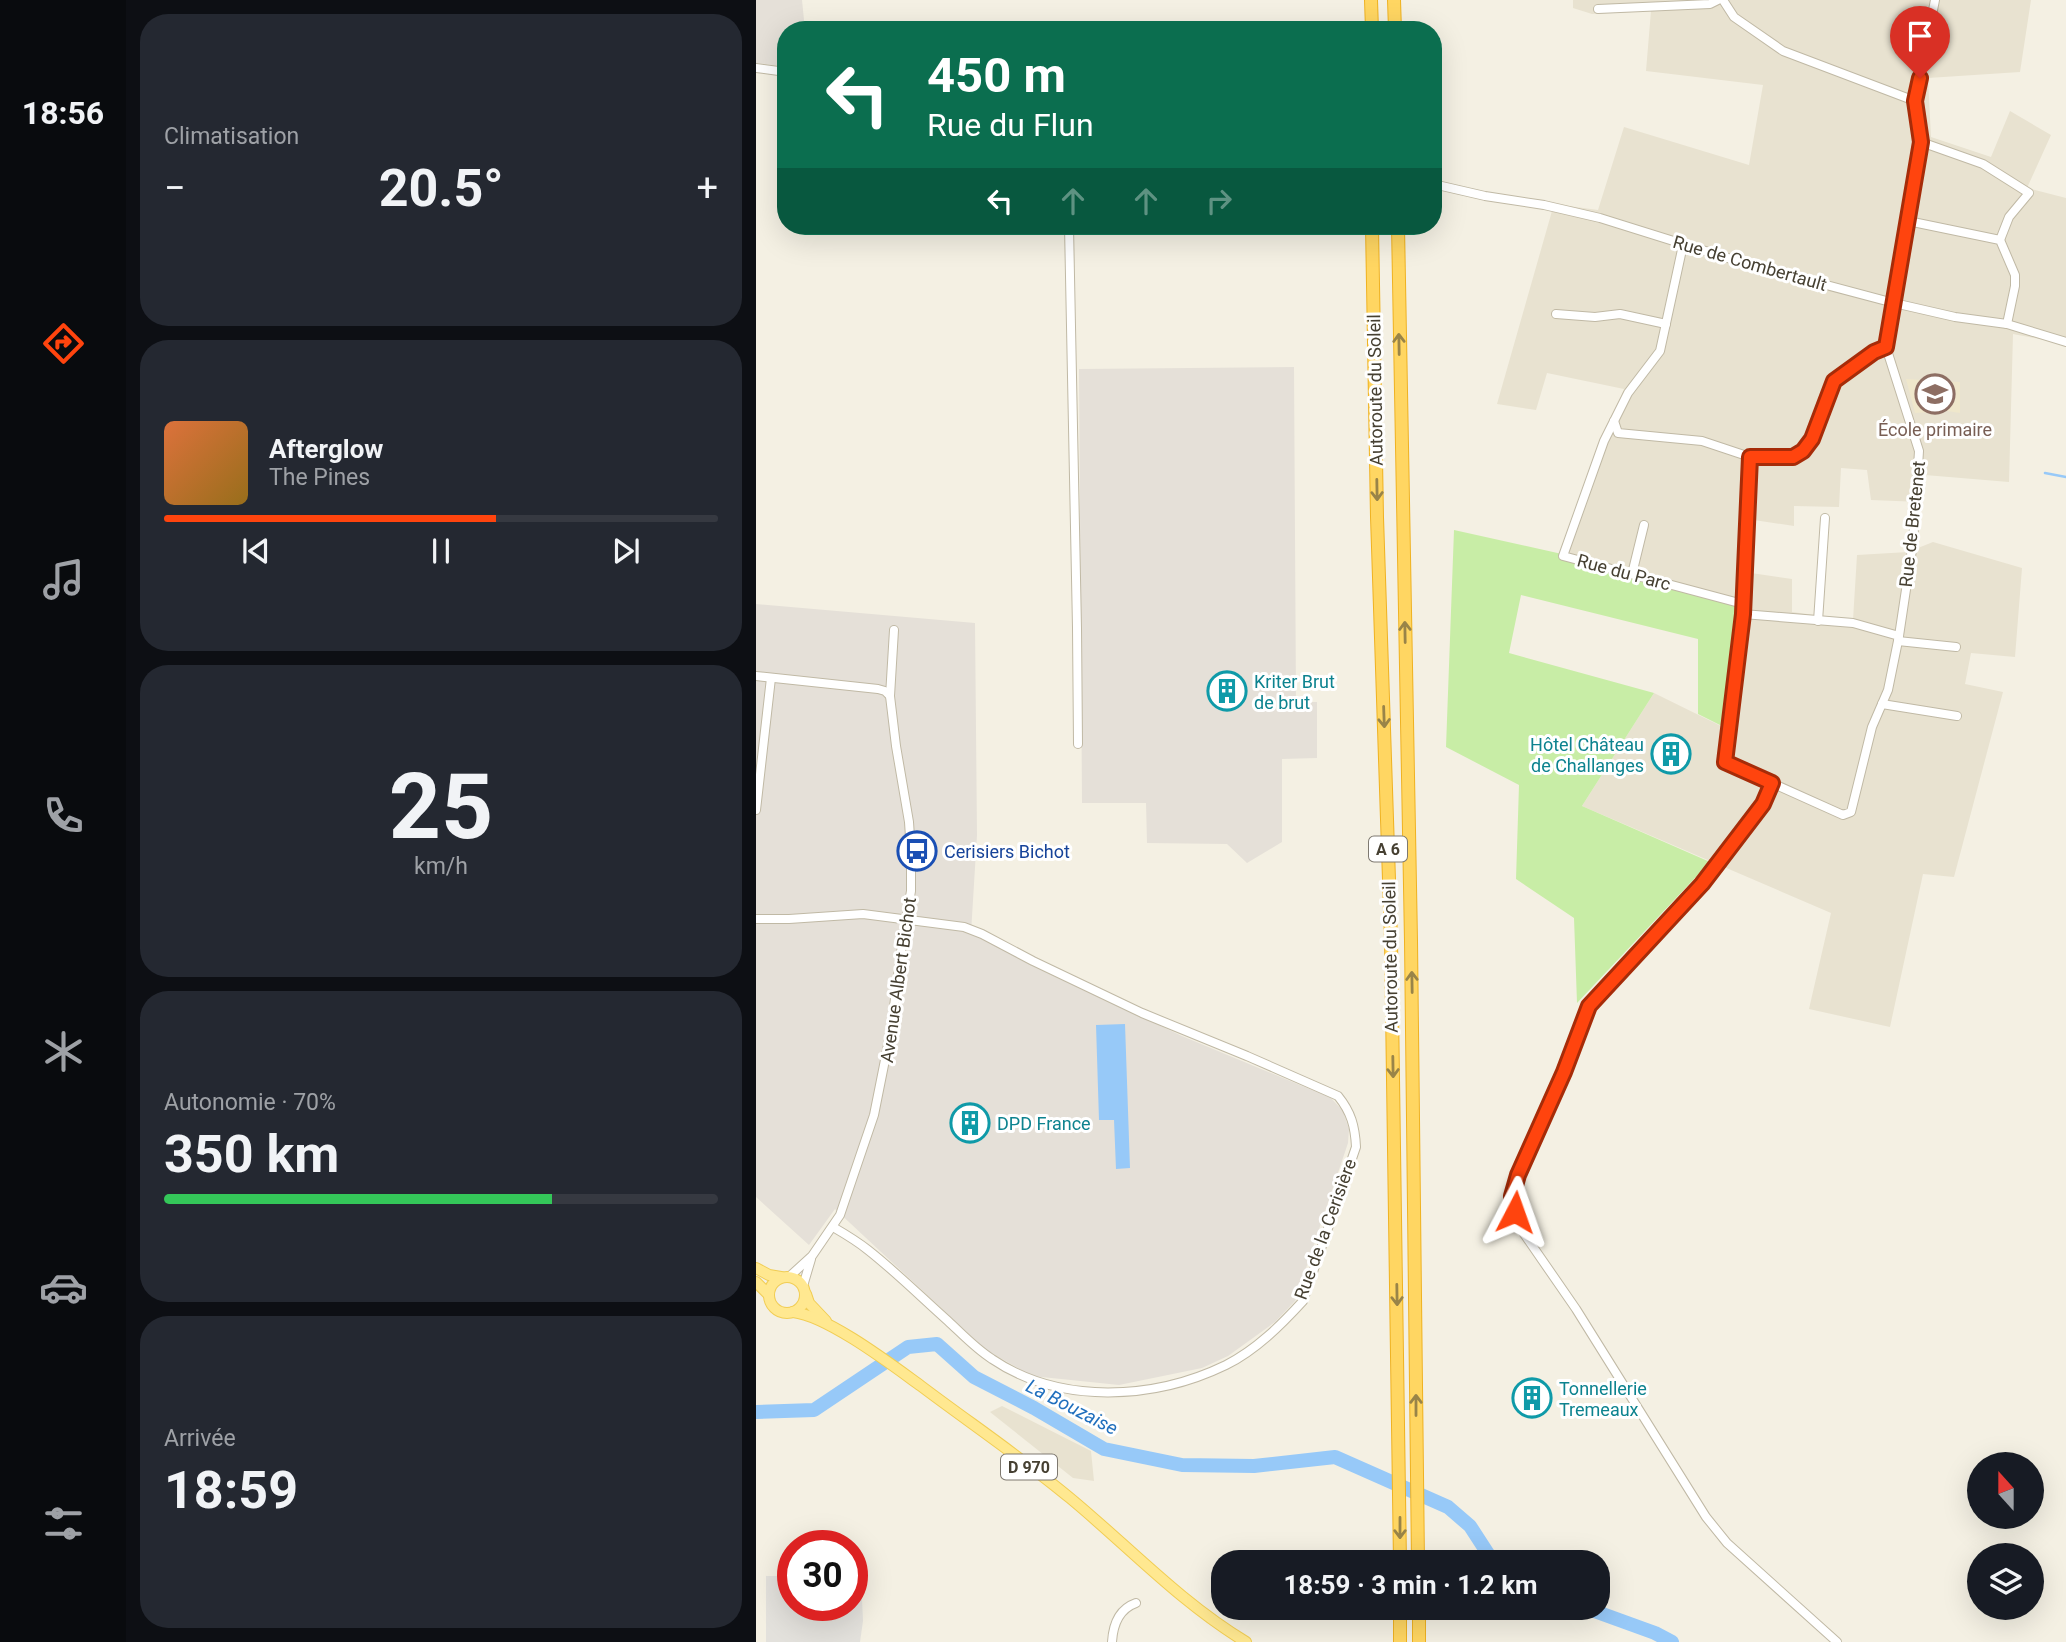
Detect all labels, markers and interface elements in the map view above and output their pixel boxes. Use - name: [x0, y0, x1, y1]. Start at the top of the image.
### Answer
- pin: [1890, 6, 1950, 78]
- icon: arrive: [1901, 17, 1939, 55]
- text: 450 m: [927, 47, 1066, 104]
- icon: left: [812, 49, 903, 140]
- text: 18:56: [22, 94, 104, 132]
- text: Rue du Flun: [927, 106, 1094, 144]
- text: Climatisation: [164, 123, 299, 150]
- text: 20.5°: [379, 158, 504, 219]
- text: −: [164, 166, 186, 210]
- text: +: [696, 166, 718, 210]
- icon: left: [981, 182, 1019, 220]
- icon: ahead: [1054, 182, 1092, 220]
- icon: ahead: [1127, 182, 1165, 220]
- icon: right: [1200, 182, 1238, 220]
- street label: Rue de Combertault: [1671, 231, 1829, 295]
- street label: Autoroute du Soleil: [1363, 314, 1387, 466]
- icon: directions: [39, 319, 88, 368]
- one-way arrow: [1393, 333, 1406, 356]
- school or university icon: École primaire: [1914, 373, 1956, 415]
- place label: École primaire: [1878, 419, 1992, 440]
- text: Afterglow: [269, 434, 383, 464]
- street label: Rue de Bretenet: [1895, 460, 1929, 588]
- text: The Pines: [269, 464, 370, 491]
- one-way arrow: [1370, 478, 1383, 501]
- icon: previous: [237, 532, 275, 570]
- icon: pause: [422, 532, 460, 570]
- icon: next: [607, 532, 645, 570]
- street label: Rue du Parc: [1575, 549, 1673, 595]
- icon: music: [39, 555, 88, 604]
- one-way arrow: [1398, 621, 1412, 644]
- building icon: Kriter Brut de brut: [1206, 670, 1248, 712]
- place label: Kriter Brut de brut: [1254, 671, 1335, 713]
- one-way arrow: [1377, 706, 1390, 729]
- building icon: Hôtel Château de Challanges: [1650, 733, 1692, 775]
- place label: Hôtel Château de Challanges: [1530, 734, 1644, 776]
- text: 25: [389, 754, 493, 860]
- icon: phone: [39, 791, 88, 840]
- bus stop icon: Cerisiers Bichot: [896, 830, 938, 872]
- road number: A 6: [1369, 836, 1407, 862]
- place label: Cerisiers Bichot: [944, 841, 1070, 862]
- text: km/h: [414, 853, 468, 880]
- street label: Autoroute du Soleil: [1378, 881, 1402, 1033]
- street label: Avenue Albert Bichot: [876, 896, 920, 1064]
- one-way arrow: [1405, 971, 1419, 994]
- icon: climate: [39, 1027, 88, 1076]
- one-way arrow: [1386, 1055, 1400, 1078]
- text: Autonomie · 70%: [164, 1089, 336, 1116]
- building icon: DPD France: [949, 1102, 991, 1144]
- place label: DPD France: [997, 1113, 1091, 1134]
- text: 350 km: [164, 1124, 339, 1185]
- street label: Rue de la Cerisière: [1290, 1156, 1360, 1302]
- position arrow: [1478, 1175, 1552, 1249]
- icon: car: [39, 1263, 88, 1312]
- one-way arrow: [1390, 1283, 1404, 1306]
- water label: La Bouzaise: [1022, 1374, 1122, 1440]
- building icon: Tonnellerie Tremeaux: [1511, 1377, 1553, 1419]
- place label: Tonnellerie Tremeaux: [1559, 1378, 1647, 1420]
- one-way arrow: [1409, 1394, 1423, 1417]
- text: Arrivée: [164, 1425, 236, 1452]
- north arrow: [1967, 1452, 2044, 1530]
- map controls: [1967, 1452, 2044, 1620]
- road number: D 970: [1001, 1455, 1057, 1480]
- text: 18:59: [164, 1460, 298, 1521]
- icon: filters: [39, 1499, 88, 1548]
- one-way arrow: [1393, 1516, 1407, 1539]
- speed limit sign: 30: [777, 1530, 868, 1621]
- button: layers: [1967, 1543, 2044, 1620]
- text: 18:59 · 3 min · 1.2 km: [1283, 1570, 1538, 1600]

